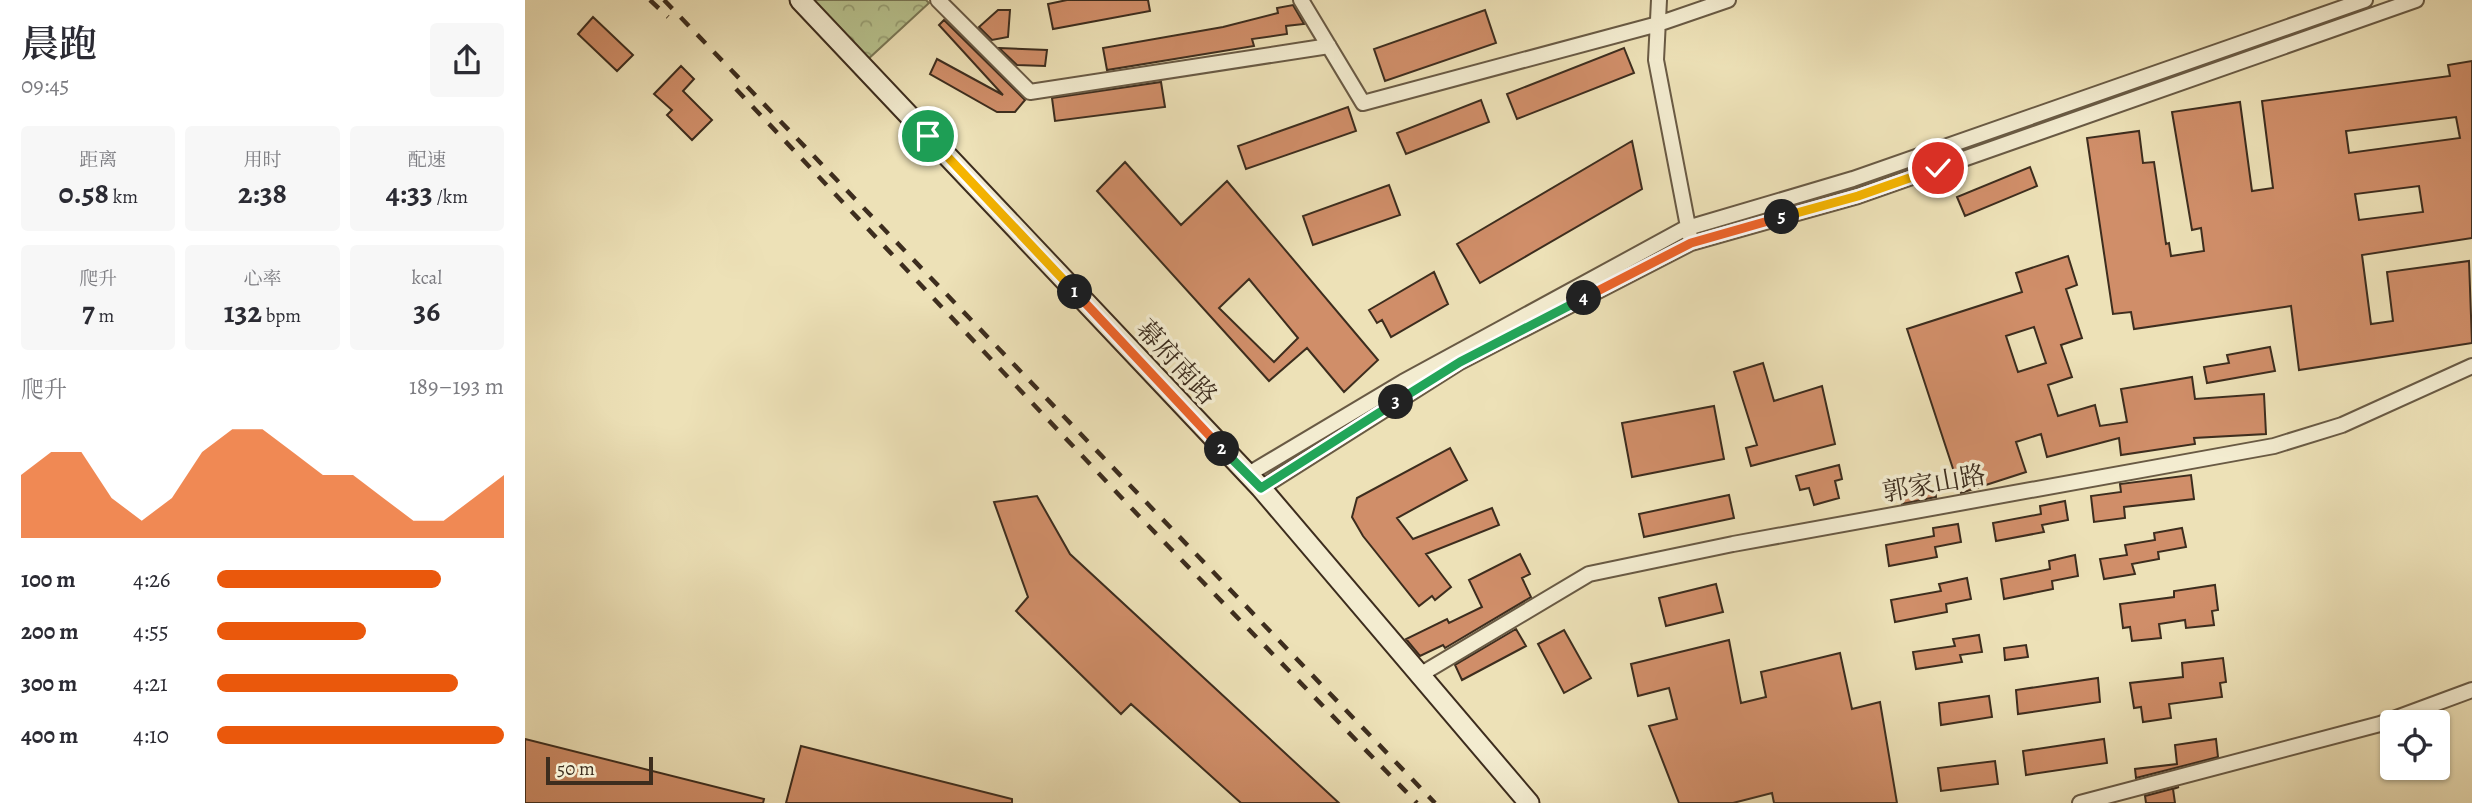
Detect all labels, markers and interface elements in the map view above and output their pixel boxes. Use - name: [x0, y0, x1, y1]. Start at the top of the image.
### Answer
- text: 晨跑: [21, 18, 97, 70]
- button: share: [430, 23, 504, 97]
- text: 09:45: [21, 70, 70, 101]
- pin: [898, 106, 958, 166]
- icon: arrive: [909, 117, 947, 155]
- pin: [1908, 138, 1968, 198]
- text: 距离: [79, 147, 117, 173]
- text: 用时: [243, 147, 282, 173]
- text: 配速: [408, 147, 446, 173]
- icon: check: [1919, 149, 1957, 187]
- text: 0.58: [58, 173, 109, 213]
- text: 2:38: [238, 173, 287, 213]
- text: 4:33: [386, 173, 433, 213]
- text: km: [109, 184, 138, 210]
- text: /km: [433, 184, 468, 210]
- pin: 5: [1765, 200, 1799, 234]
- text: 5: [1777, 203, 1786, 229]
- text: kcal: [412, 265, 442, 291]
- text: 爬升: [79, 266, 117, 292]
- text: 心率: [243, 266, 282, 292]
- pin: 1: [1057, 274, 1093, 310]
- text: 1: [1071, 278, 1078, 304]
- pin: 4: [1567, 280, 1601, 316]
- text: 4: [1579, 284, 1588, 310]
- text: 36: [413, 291, 440, 331]
- text: 7: [82, 292, 95, 332]
- text: 132: [224, 292, 262, 332]
- text: m: [95, 303, 114, 329]
- text: bpm: [262, 303, 301, 329]
- street label: 幕府南路: [1128, 312, 1225, 412]
- text: 189–193 m: [409, 371, 504, 402]
- text: 爬升: [21, 374, 67, 405]
- pin: 3: [1379, 384, 1413, 420]
- text: 3: [1391, 388, 1400, 414]
- pin: 2: [1205, 432, 1239, 466]
- text: 2: [1217, 435, 1226, 461]
- street label: 郭家山路: [1880, 457, 1988, 510]
- text: 100 m: [21, 564, 76, 595]
- text: 4:26: [133, 564, 170, 595]
- text: 200 m: [21, 616, 79, 647]
- text: 4:55: [133, 616, 169, 647]
- text: 300 m: [21, 668, 77, 699]
- text: 4:21: [133, 668, 168, 699]
- map controls: [2380, 710, 2450, 780]
- button: locate: [2380, 710, 2450, 780]
- text: 400 m: [21, 720, 78, 751]
- text: 4:10: [133, 720, 169, 751]
- scale bar: [546, 754, 653, 786]
- text: 50 m: [557, 756, 595, 782]

